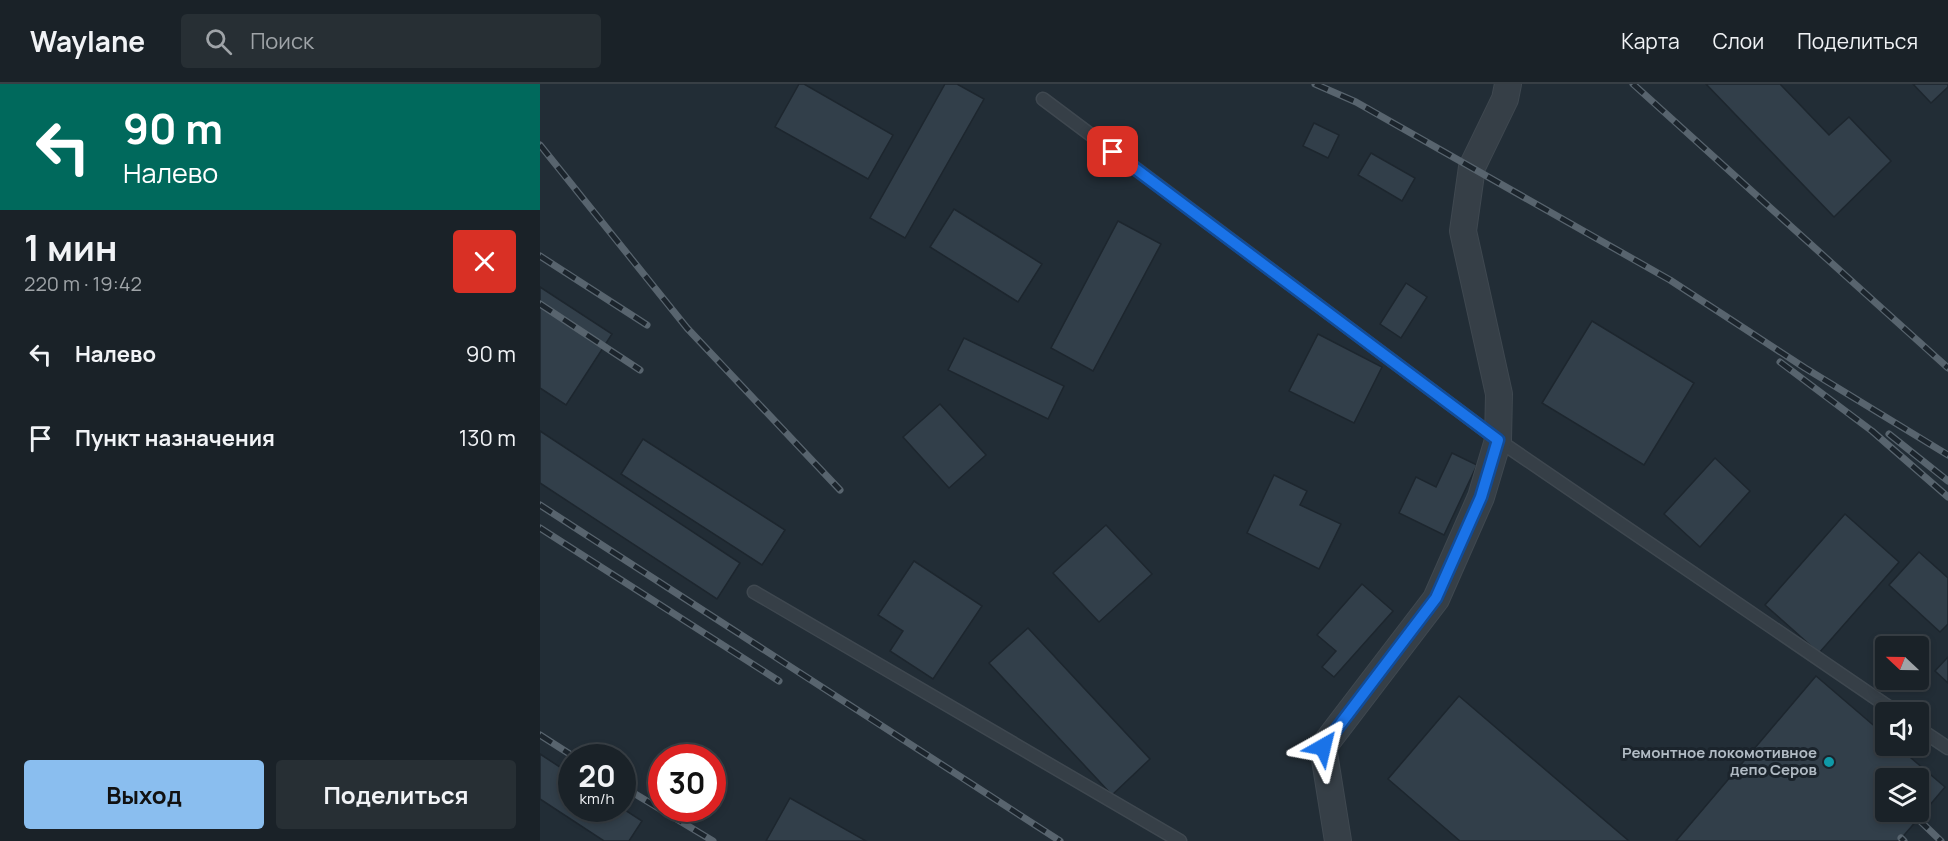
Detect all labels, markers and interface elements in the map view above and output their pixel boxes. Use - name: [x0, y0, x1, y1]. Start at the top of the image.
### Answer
- search box: [181, 14, 601, 68]
- text: Waylane: [30, 22, 145, 60]
- icon: search: [202, 25, 235, 58]
- text: Поиск: [250, 26, 314, 56]
- text: Карта: [1621, 27, 1680, 55]
- text: Слои: [1713, 27, 1764, 55]
- text: Поделиться: [1797, 27, 1918, 55]
- text: 90 m: [123, 99, 223, 157]
- icon: left: [24, 108, 102, 186]
- pin: [1087, 126, 1138, 177]
- icon: arrive: [1096, 135, 1129, 168]
- text: Налево: [123, 154, 218, 191]
- text: 1 мин: [24, 223, 117, 272]
- button: close: [453, 230, 516, 293]
- text: 220 m · 19:42: [24, 270, 142, 297]
- icon: left: [24, 338, 57, 371]
- text: Налево: [75, 339, 156, 369]
- text: 90 m: [466, 339, 516, 369]
- icon: arrive: [24, 422, 57, 455]
- text: Пункт назначения: [75, 423, 275, 453]
- text: 130 m: [459, 423, 516, 453]
- north arrow: [1875, 636, 1929, 690]
- map controls: [1875, 636, 1929, 822]
- button: sound: [1875, 702, 1929, 756]
- position arrow: [1291, 715, 1355, 779]
- place label: Ремонтное локомотивное депо Серов: [1622, 742, 1817, 780]
- speed limit sign: 30: [648, 744, 726, 822]
- text: 20: [578, 755, 616, 796]
- marker: Ремонтное локомотивное депо Серов: [1822, 755, 1836, 769]
- button: Выход: [24, 760, 264, 829]
- button: Поделиться: [276, 760, 516, 829]
- button: layers: [1875, 768, 1929, 822]
- text: km/h: [580, 788, 614, 809]

